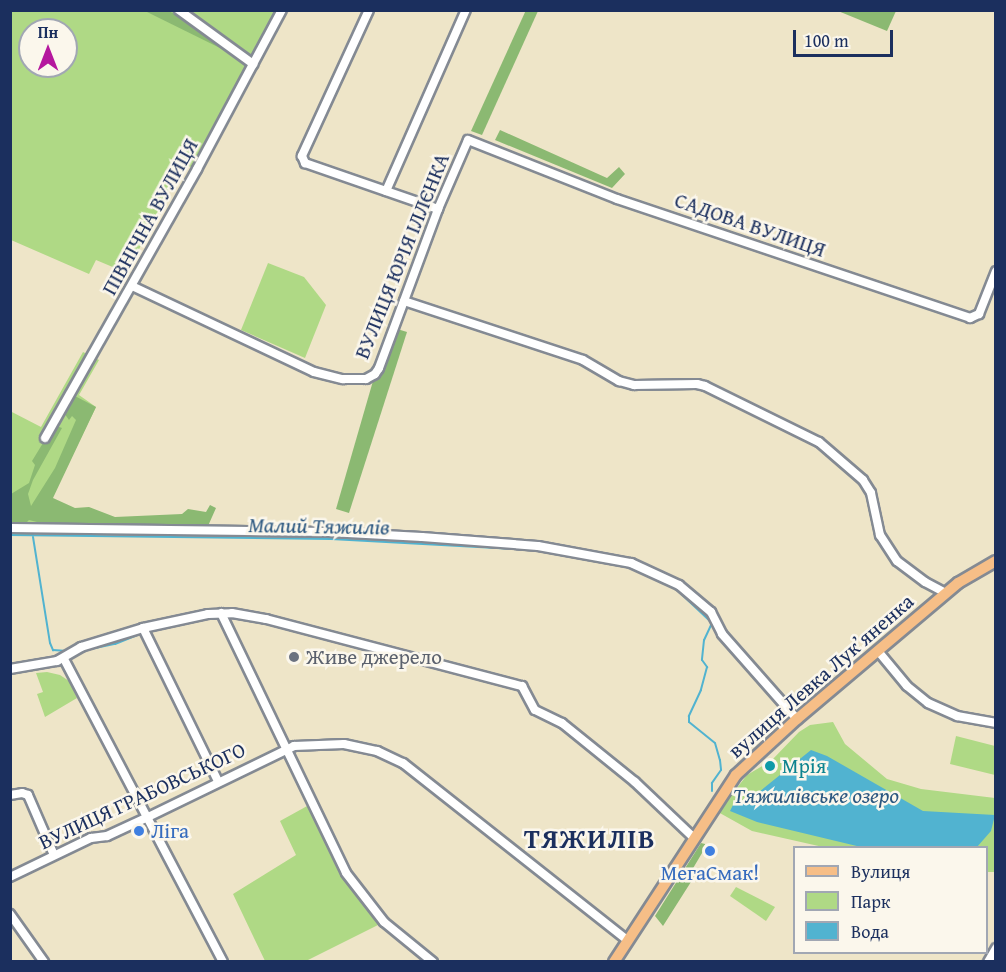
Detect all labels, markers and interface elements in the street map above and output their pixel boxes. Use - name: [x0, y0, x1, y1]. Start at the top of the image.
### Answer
- north arrow: [18, 18, 78, 78]
- scale bar: [796, 18, 896, 56]
- text: Пн: [38, 20, 58, 44]
- text: 100 m: [804, 27, 849, 54]
- street label: ПІВНІЧНА ВУЛИЦЯ: [97, 135, 203, 299]
- street label: ВУЛИЦЯ ЮРІЯ ІЛЛЄНКА: [349, 149, 455, 363]
- street label: САДОВА ВУЛИЦЯ: [671, 187, 829, 263]
- water label: Малий Тяжилів: [248, 512, 390, 540]
- street label: вулиця Левка Лукʼяненка: [723, 589, 919, 763]
- place label: Живе джерело: [306, 644, 442, 670]
- marker: Живе джерело: [287, 650, 301, 664]
- street label: ВУЛИЦЯ ГРАБОВСЬКОГО: [35, 737, 249, 855]
- place label: Мрія: [782, 753, 826, 779]
- marker: Мрія: [763, 759, 777, 773]
- water label: Тяжилівське озеро: [733, 783, 899, 809]
- place label: Ліга: [151, 818, 189, 844]
- district label: ТЯЖИЛІВ: [524, 823, 656, 855]
- marker: Ліга: [132, 824, 146, 838]
- marker: МегаСмак!: [703, 844, 717, 858]
- legend: [793, 846, 988, 954]
- text: Вулиця: [851, 858, 910, 885]
- place label: МегаСмак!: [661, 860, 759, 886]
- text: Парк: [851, 888, 890, 915]
- text: Вода: [851, 918, 889, 945]

